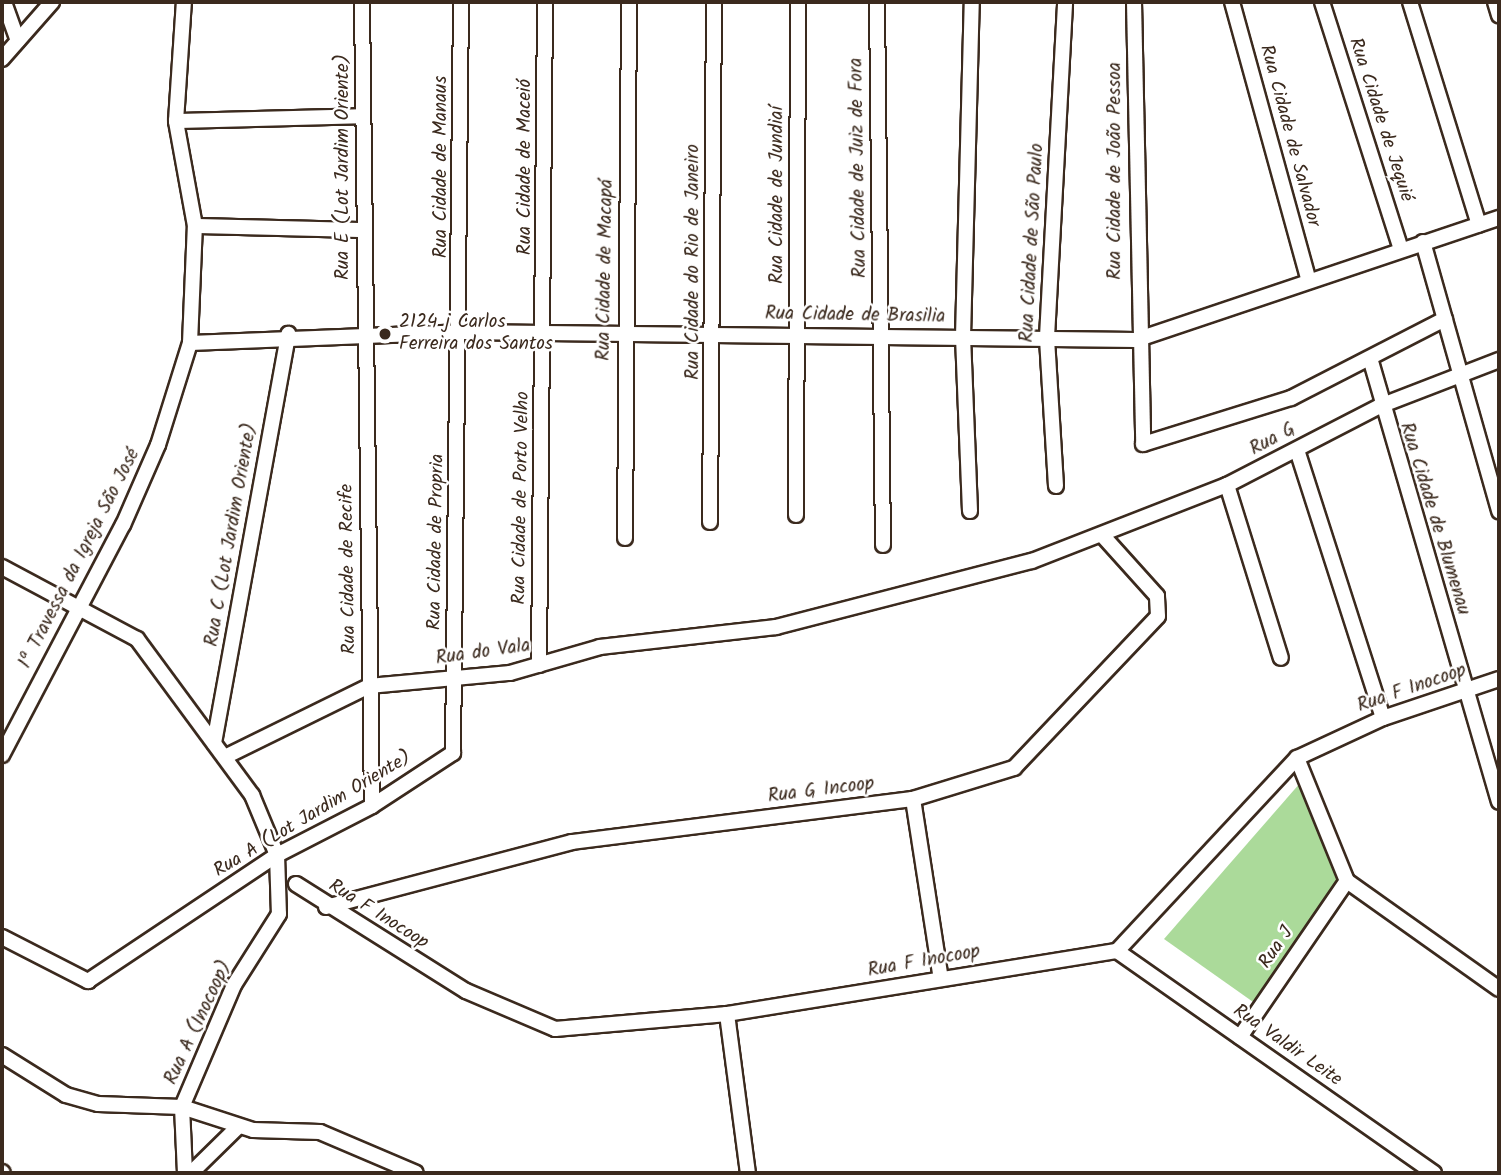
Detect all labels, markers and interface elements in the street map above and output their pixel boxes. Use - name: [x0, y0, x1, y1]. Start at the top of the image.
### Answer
- street label: Rua Cidade de Jequié: [1343, 35, 1417, 205]
- street label: Rua Cidade de Salvador: [1254, 43, 1324, 229]
- street label: Rua E (Lot Jardim Oriente): [333, 54, 355, 280]
- street label: Rua Cidade de Juiz de Fora: [846, 58, 872, 278]
- street label: Rua Cidade de João Pessoa: [1105, 62, 1127, 280]
- street label: Rua Cidade de Manaus: [431, 76, 453, 258]
- street label: Rua Cidade de Maceió: [515, 79, 537, 255]
- street label: Rua Cidade de Jundiaí: [767, 106, 789, 284]
- street label: Rua Cidade de São Paulo: [1016, 143, 1050, 343]
- street label: Rua Cidade do Rio de Janeiro: [683, 144, 705, 380]
- street label: Rua Cidade de Macapá: [593, 179, 619, 361]
- street label: Rua Cidade de Brasilia: [765, 303, 945, 329]
- place label: 2124 j Carlos Ferreira dos Santos: [399, 312, 553, 356]
- marker: 2124 j Carlos Ferreira dos Santos: [377, 326, 393, 342]
- street label: Rua Cidade de Porto Velho: [509, 391, 535, 605]
- street label: Rua G: [1246, 419, 1300, 461]
- street label: Rua Cidade de Blumenau: [1394, 420, 1474, 618]
- street label: Rua C (Lot Jardim Oriente): [201, 422, 263, 648]
- street label: 1ª Travessa da Igreja São José: [15, 445, 145, 673]
- street label: Rua Cidade de Propria: [424, 454, 450, 630]
- street label: Rua Cidade de Recife: [336, 483, 362, 655]
- street label: Rua do Vala: [434, 635, 532, 671]
- street label: Rua F Inocoop: [1355, 660, 1469, 718]
- street label: Rua A (Lot Jardim Oriente): [210, 747, 416, 883]
- street label: Rua G Incoop: [767, 773, 875, 809]
- street label: Rua F Inocoop: [324, 875, 432, 955]
- street label: Rua J: [1255, 923, 1299, 973]
- street label: Rua F Inocoop: [866, 941, 982, 983]
- street label: Rua A (Inocoop): [160, 957, 238, 1089]
- street label: Rua Valdir Leite: [1228, 1000, 1346, 1092]

